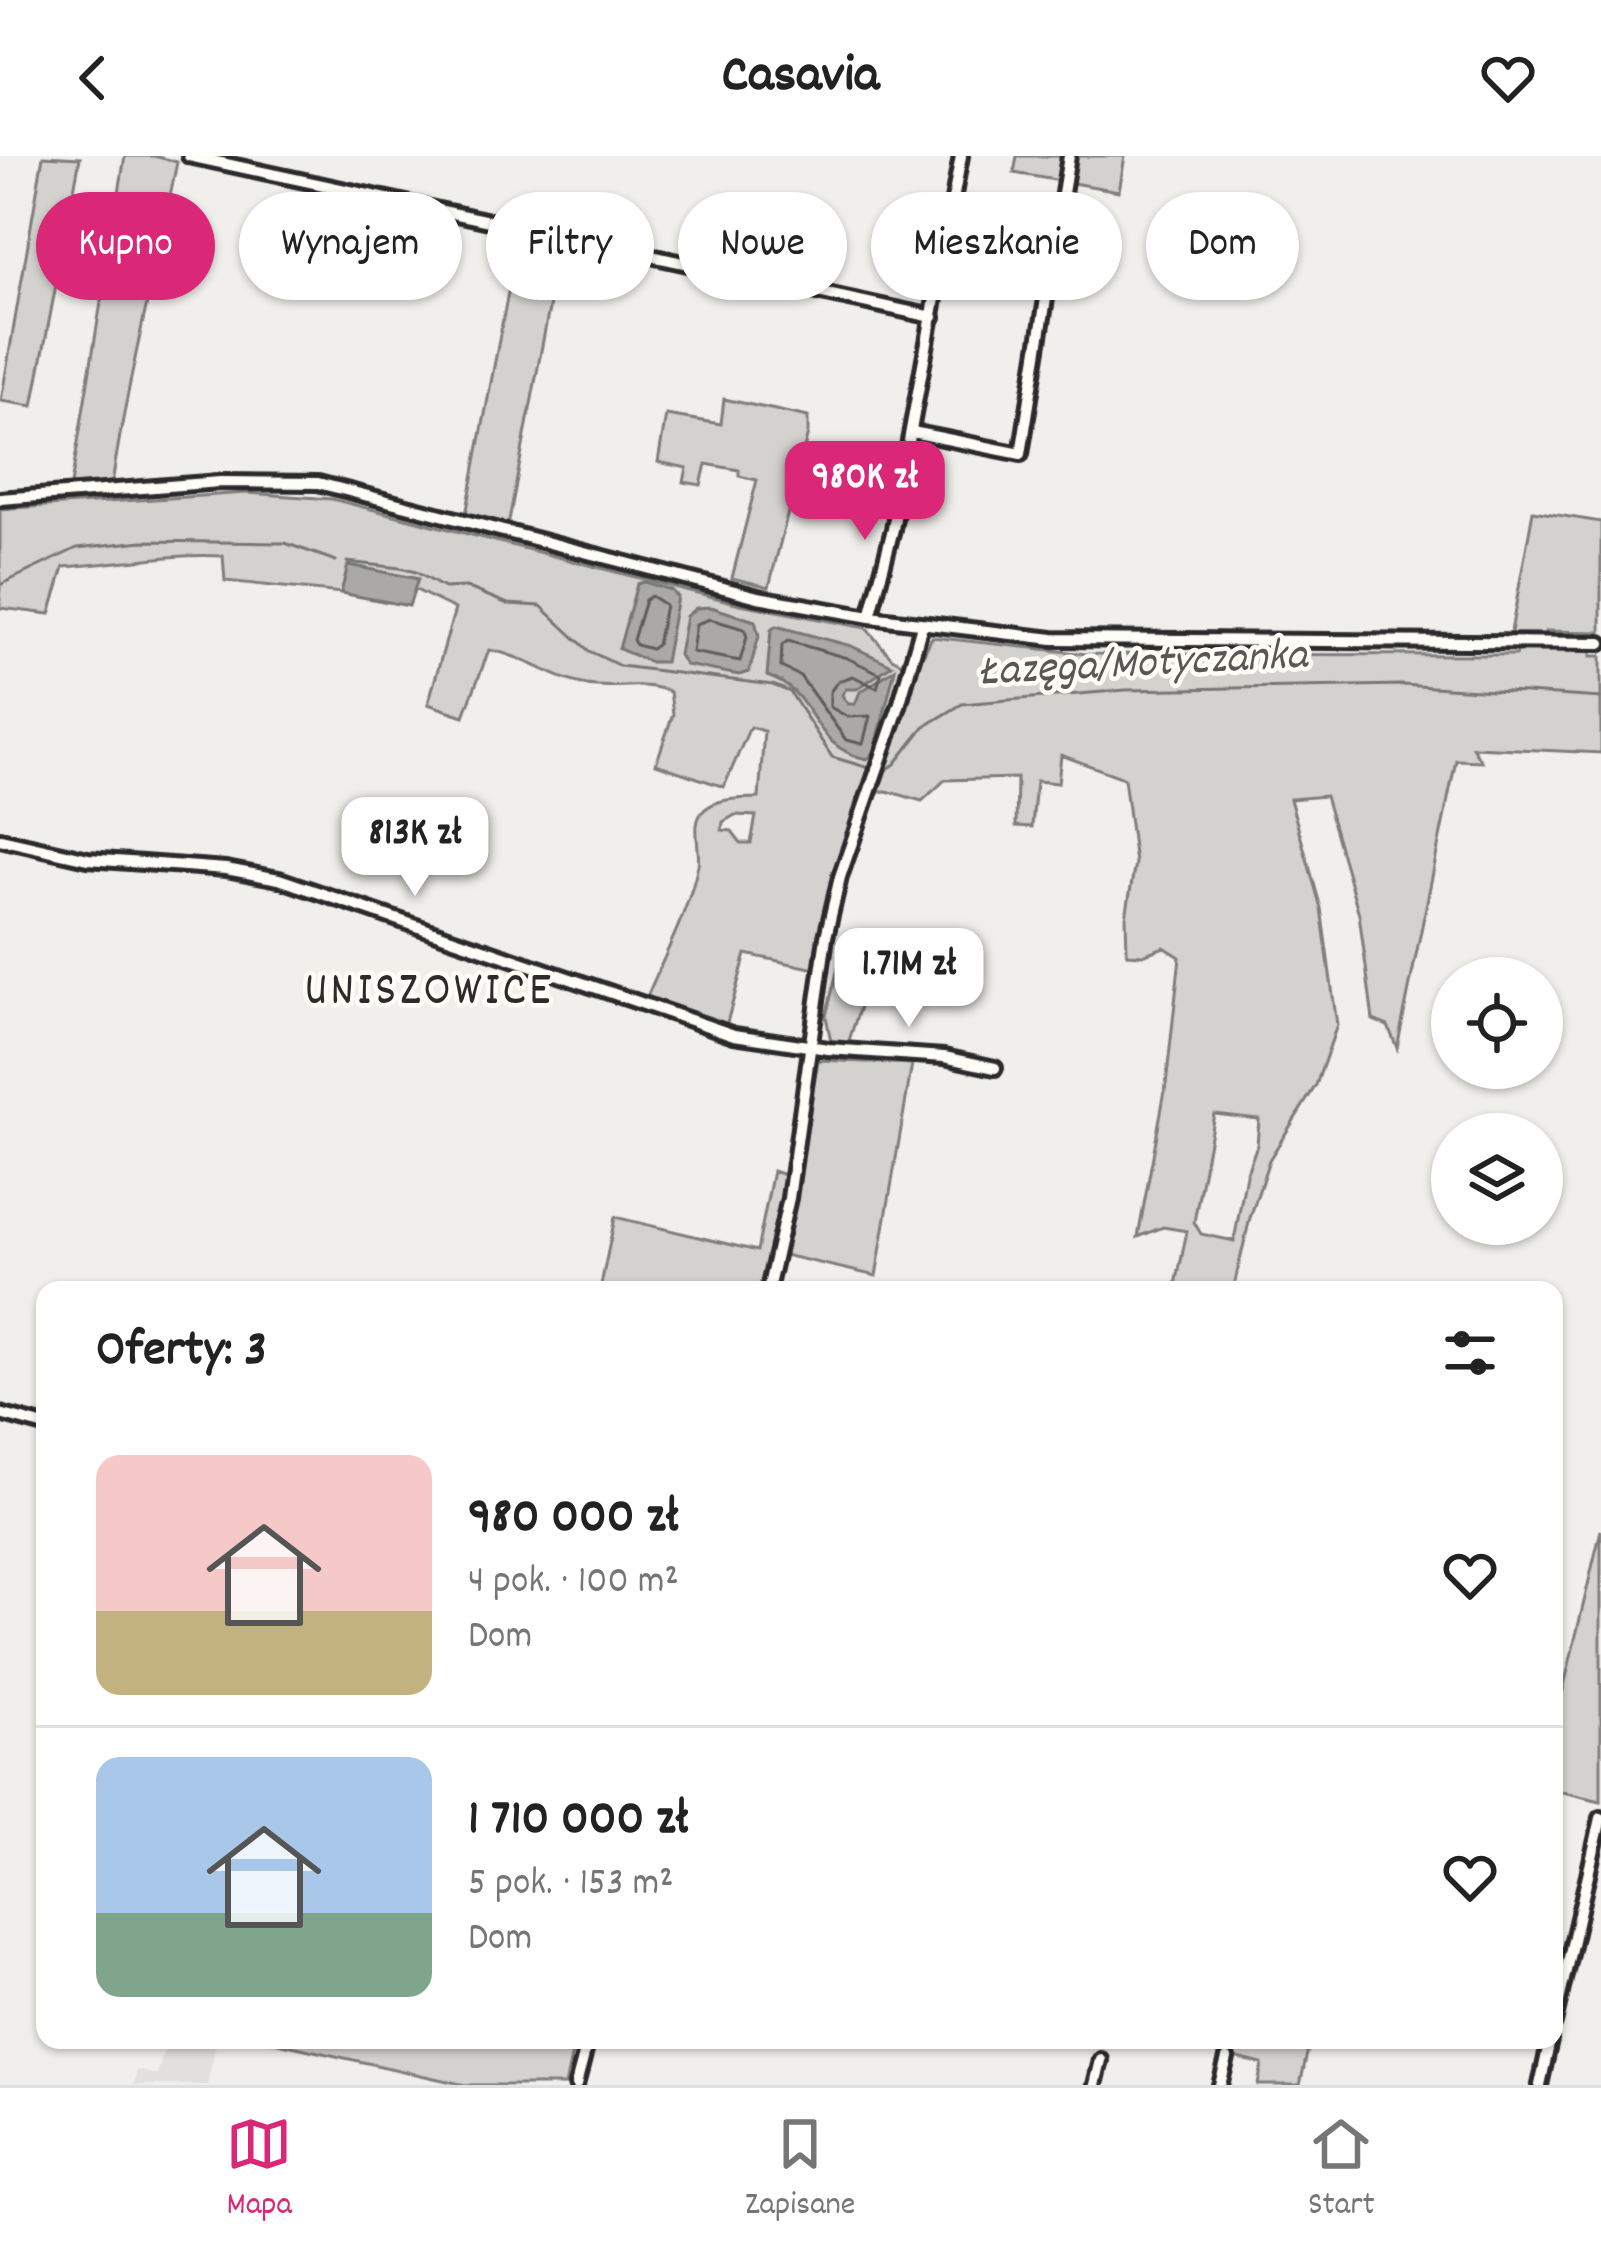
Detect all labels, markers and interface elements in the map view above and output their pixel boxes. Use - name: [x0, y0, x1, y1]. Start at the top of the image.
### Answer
- text: Casavia: [722, 40, 879, 117]
- icon: back: [60, 45, 126, 111]
- icon: heart: [1475, 45, 1541, 111]
- chip: Kupno: [36, 192, 215, 300]
- chip: Wynajem: [239, 192, 462, 300]
- chip: Filtry: [486, 192, 654, 300]
- chip: Nowe: [678, 192, 847, 300]
- chip: Mieszkanie: [871, 192, 1122, 300]
- chip: Dom: [1146, 192, 1299, 300]
- pin: 980K zł: [754, 441, 976, 543]
- text: 980K zł: [812, 452, 918, 507]
- water label: Łazęga/Motyczanka: [977, 625, 1311, 707]
- pin: 813K zł: [304, 797, 526, 899]
- text: 813K zł: [368, 808, 462, 863]
- pin: 1.71M zł: [785, 928, 1033, 1030]
- text: 1.71M zł: [862, 939, 956, 994]
- map controls: [1431, 957, 1563, 1245]
- button: locate: [1431, 957, 1563, 1089]
- district label: UNISZOWICE: [304, 959, 554, 1028]
- button: layers: [1431, 1113, 1563, 1245]
- text: Oferty: 3: [96, 1317, 267, 1389]
- icon: filters: [1437, 1320, 1503, 1386]
- text: 980 000 zł: [468, 1484, 679, 1556]
- icon: home: [192, 1503, 336, 1647]
- icon: heart: [1437, 1542, 1503, 1608]
- text: 4 pok. · 100 m²: [468, 1556, 679, 1611]
- text: Dom: [468, 1611, 532, 1666]
- text: 1 710 000 zł: [468, 1786, 688, 1858]
- icon: home: [192, 1805, 336, 1949]
- icon: heart: [1437, 1844, 1503, 1910]
- text: 5 pok. · 153 m²: [468, 1858, 673, 1913]
- text: Dom: [468, 1913, 532, 1968]
- tab: Mapa: [226, 2111, 292, 2230]
- tab: Zapisane: [745, 2111, 855, 2230]
- tab: Start: [1308, 2111, 1375, 2230]

